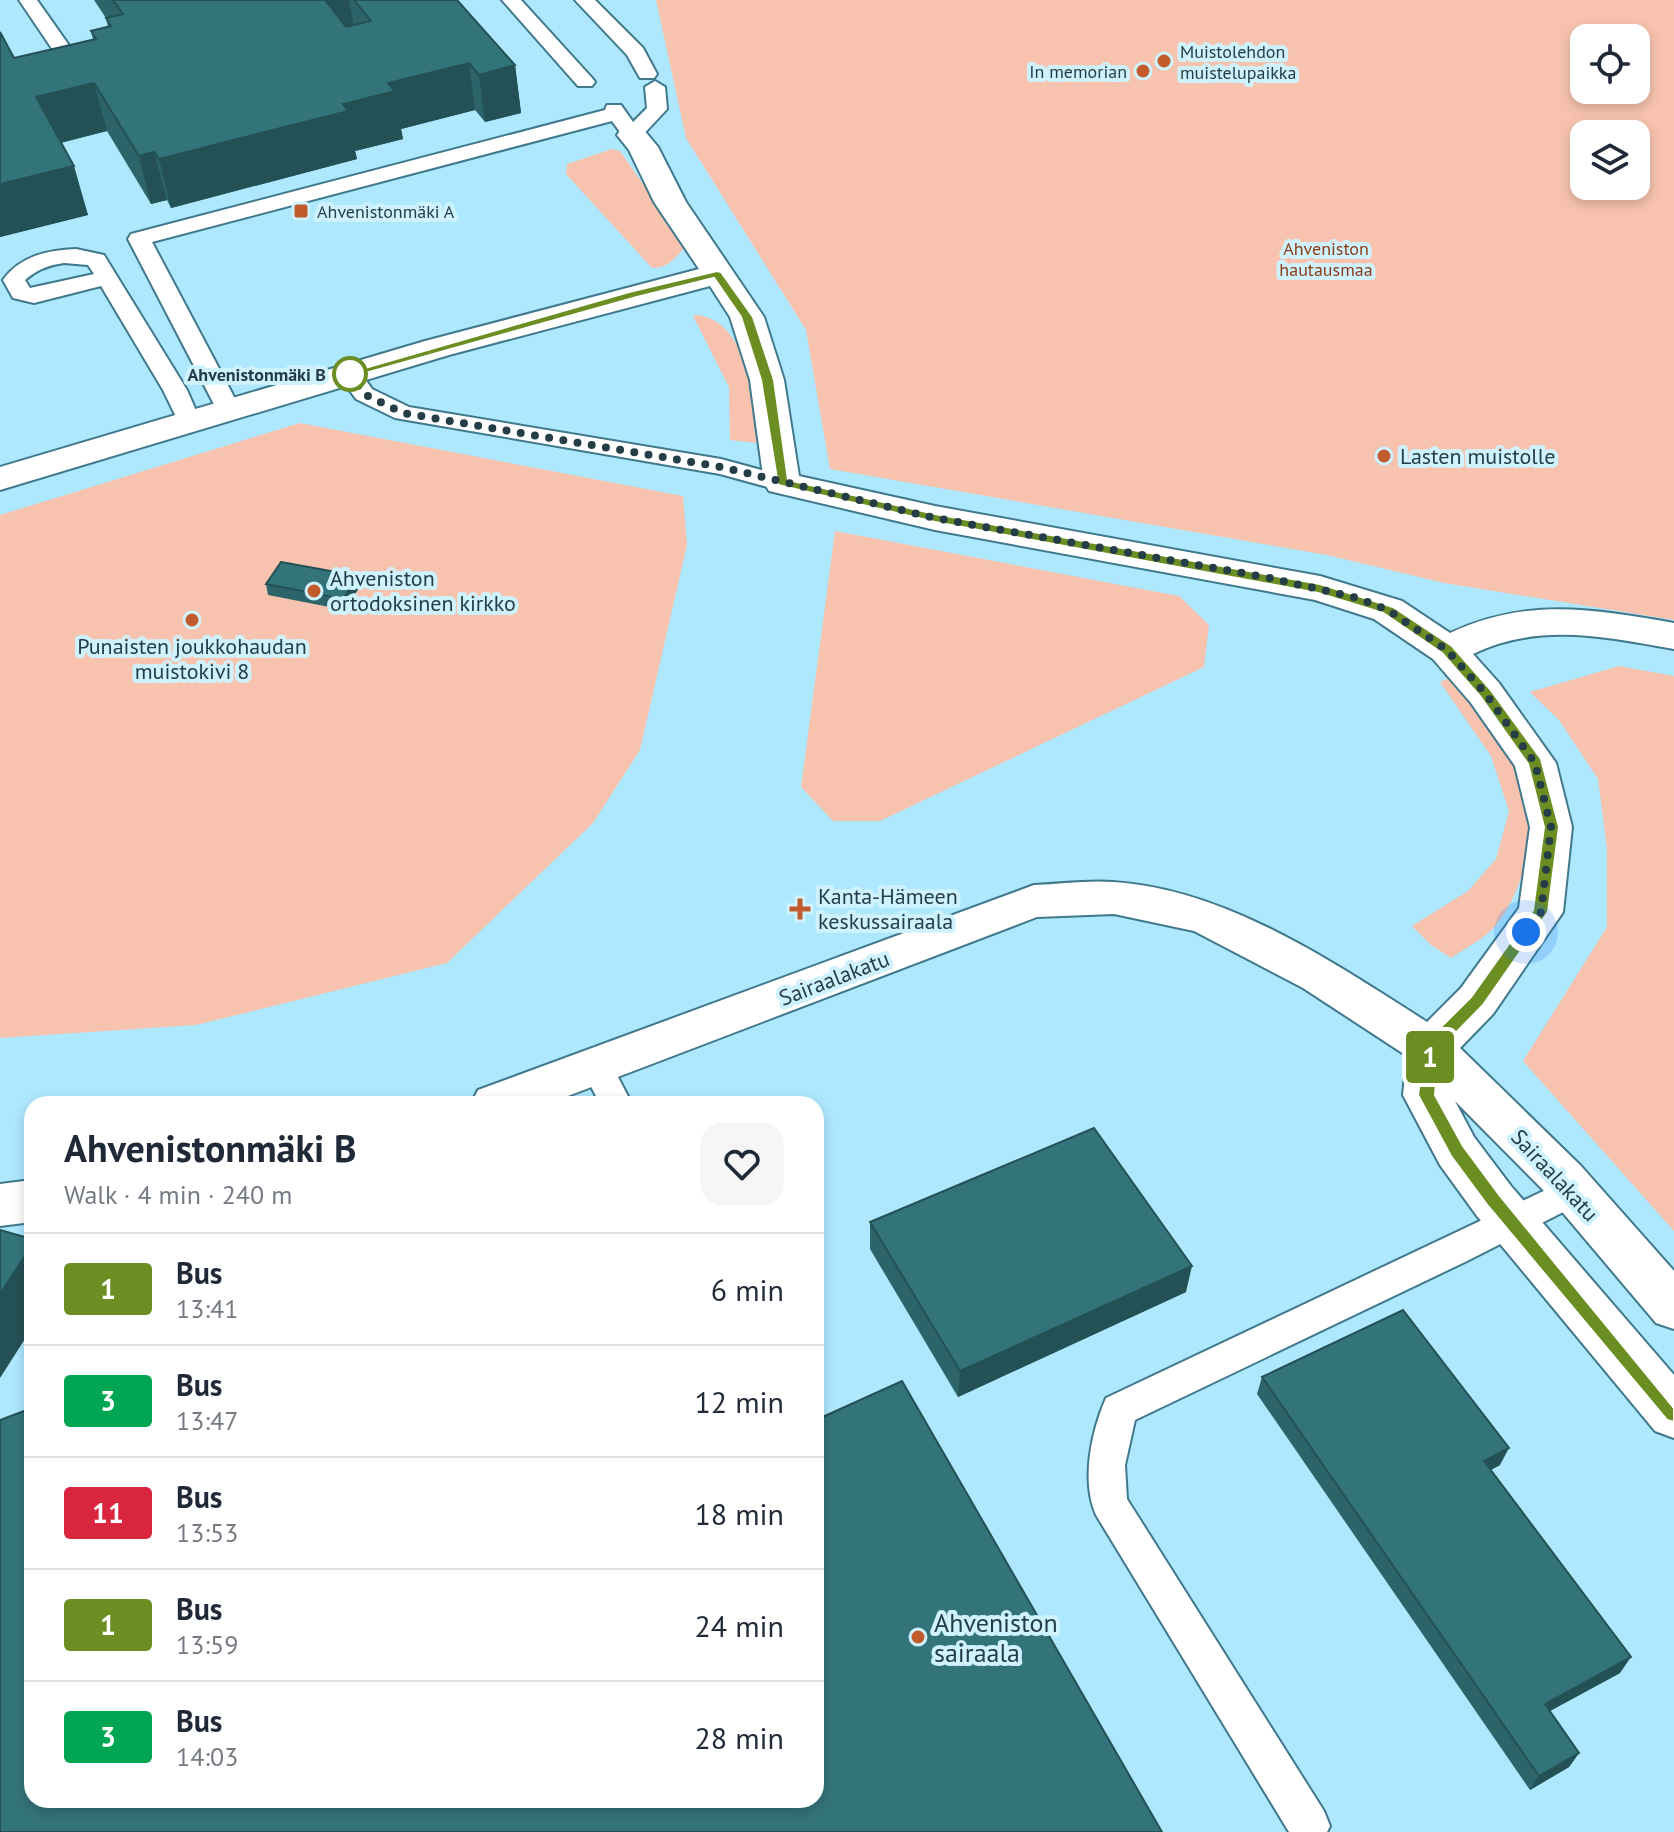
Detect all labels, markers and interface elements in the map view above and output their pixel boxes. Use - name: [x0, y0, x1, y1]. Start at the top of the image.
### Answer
- map controls: [1570, 24, 1650, 200]
- button: locate: [1570, 24, 1650, 104]
- place label: Muistolehdon muistelupaikka: [1180, 40, 1296, 84]
- marker: Muistolehdon muistelupaikka: [1155, 52, 1173, 70]
- place label: In memorian: [1029, 60, 1127, 83]
- marker: In memorian: [1134, 62, 1152, 80]
- button: layers: [1570, 120, 1650, 200]
- place label: Ahvenistonmäki A: [317, 200, 455, 223]
- marker: Ahvenistonmäki A: [292, 202, 310, 220]
- park label: Ahveniston hautausmaa: [1279, 237, 1373, 281]
- marker: Ahvenistonmäki B: [333, 357, 367, 391]
- place label: Ahvenistonmäki B: [187, 363, 326, 386]
- place label: Lasten muistolle: [1400, 442, 1555, 470]
- marker: Lasten muistolle: [1375, 447, 1393, 465]
- place label: Ahveniston ortodoksinen kirkko: [330, 564, 516, 617]
- marker: Ahveniston ortodoksinen kirkko: [305, 582, 323, 600]
- marker: Punaisten joukkohaudan muistokivi 8: [183, 611, 201, 629]
- place label: Punaisten joukkohaudan muistokivi 8: [77, 632, 307, 685]
- place label: Kanta-Hämeen keskussairaala: [818, 882, 958, 935]
- marker: Kanta-Hämeen keskussairaala: [789, 898, 811, 920]
- your location: [1506, 912, 1546, 952]
- street label: Sairaalakatu: [775, 944, 893, 1012]
- line badge: 1: [1404, 1031, 1456, 1083]
- text: 1: [1422, 1038, 1438, 1075]
- button: heart: [700, 1122, 784, 1206]
- text: Ahvenistonmäki B: [64, 1123, 356, 1172]
- street label: Sairaalakatu: [1505, 1123, 1605, 1227]
- text: Walk · 4 min · 240 m: [64, 1178, 292, 1211]
- text: Bus: [176, 1253, 223, 1292]
- text: 1: [100, 1270, 116, 1307]
- text: 6 min: [711, 1270, 784, 1309]
- text: 13:41: [176, 1292, 238, 1325]
- text: Bus: [176, 1365, 223, 1404]
- text: 3: [100, 1382, 116, 1419]
- text: 12 min: [694, 1382, 784, 1421]
- text: 13:47: [176, 1404, 238, 1437]
- text: Bus: [176, 1477, 223, 1516]
- text: 11: [92, 1494, 124, 1531]
- text: 18 min: [694, 1494, 784, 1533]
- text: 13:53: [176, 1516, 238, 1549]
- text: Bus: [176, 1589, 223, 1628]
- text: 1: [100, 1606, 116, 1643]
- text: 24 min: [694, 1606, 784, 1645]
- place label: Ahveniston sairaala: [934, 1606, 1058, 1669]
- text: 13:59: [176, 1628, 238, 1661]
- marker: Ahveniston sairaala: [909, 1628, 927, 1646]
- text: Bus: [176, 1701, 223, 1740]
- text: 3: [100, 1718, 116, 1755]
- text: 28 min: [694, 1718, 784, 1757]
- text: 14:03: [176, 1740, 238, 1773]

